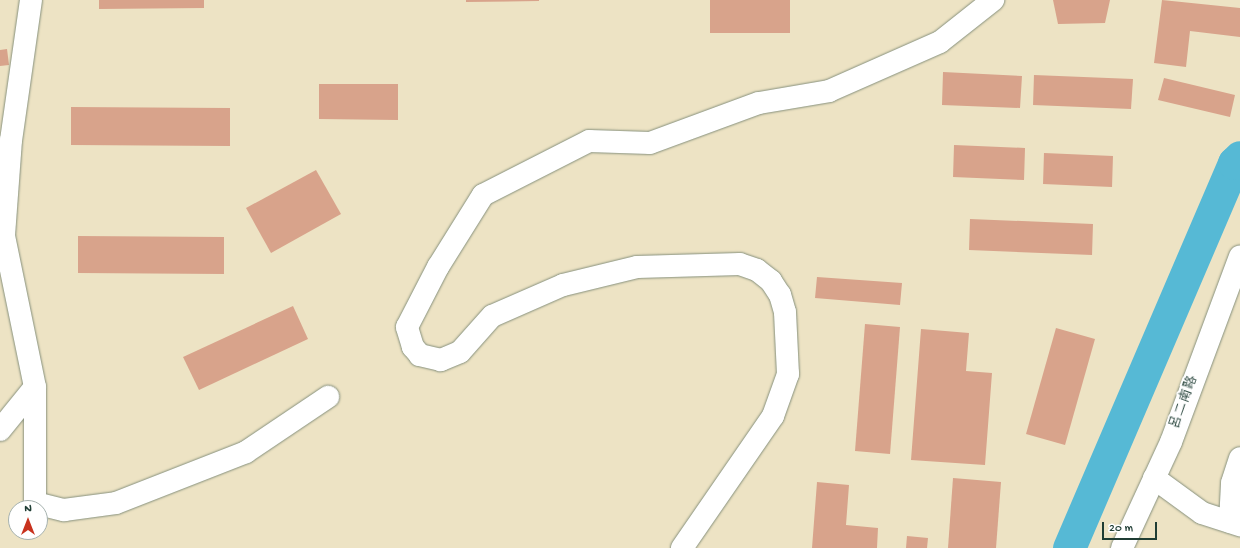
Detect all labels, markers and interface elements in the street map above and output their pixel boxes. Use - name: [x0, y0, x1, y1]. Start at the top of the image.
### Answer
- street label: 吕二南路: [1168, 374, 1202, 432]
- north arrow: [8, 500, 48, 540]
- text: N: [24, 503, 32, 515]
- scale bar: [1104, 514, 1159, 540]
- text: 20 m: [1109, 522, 1133, 536]

